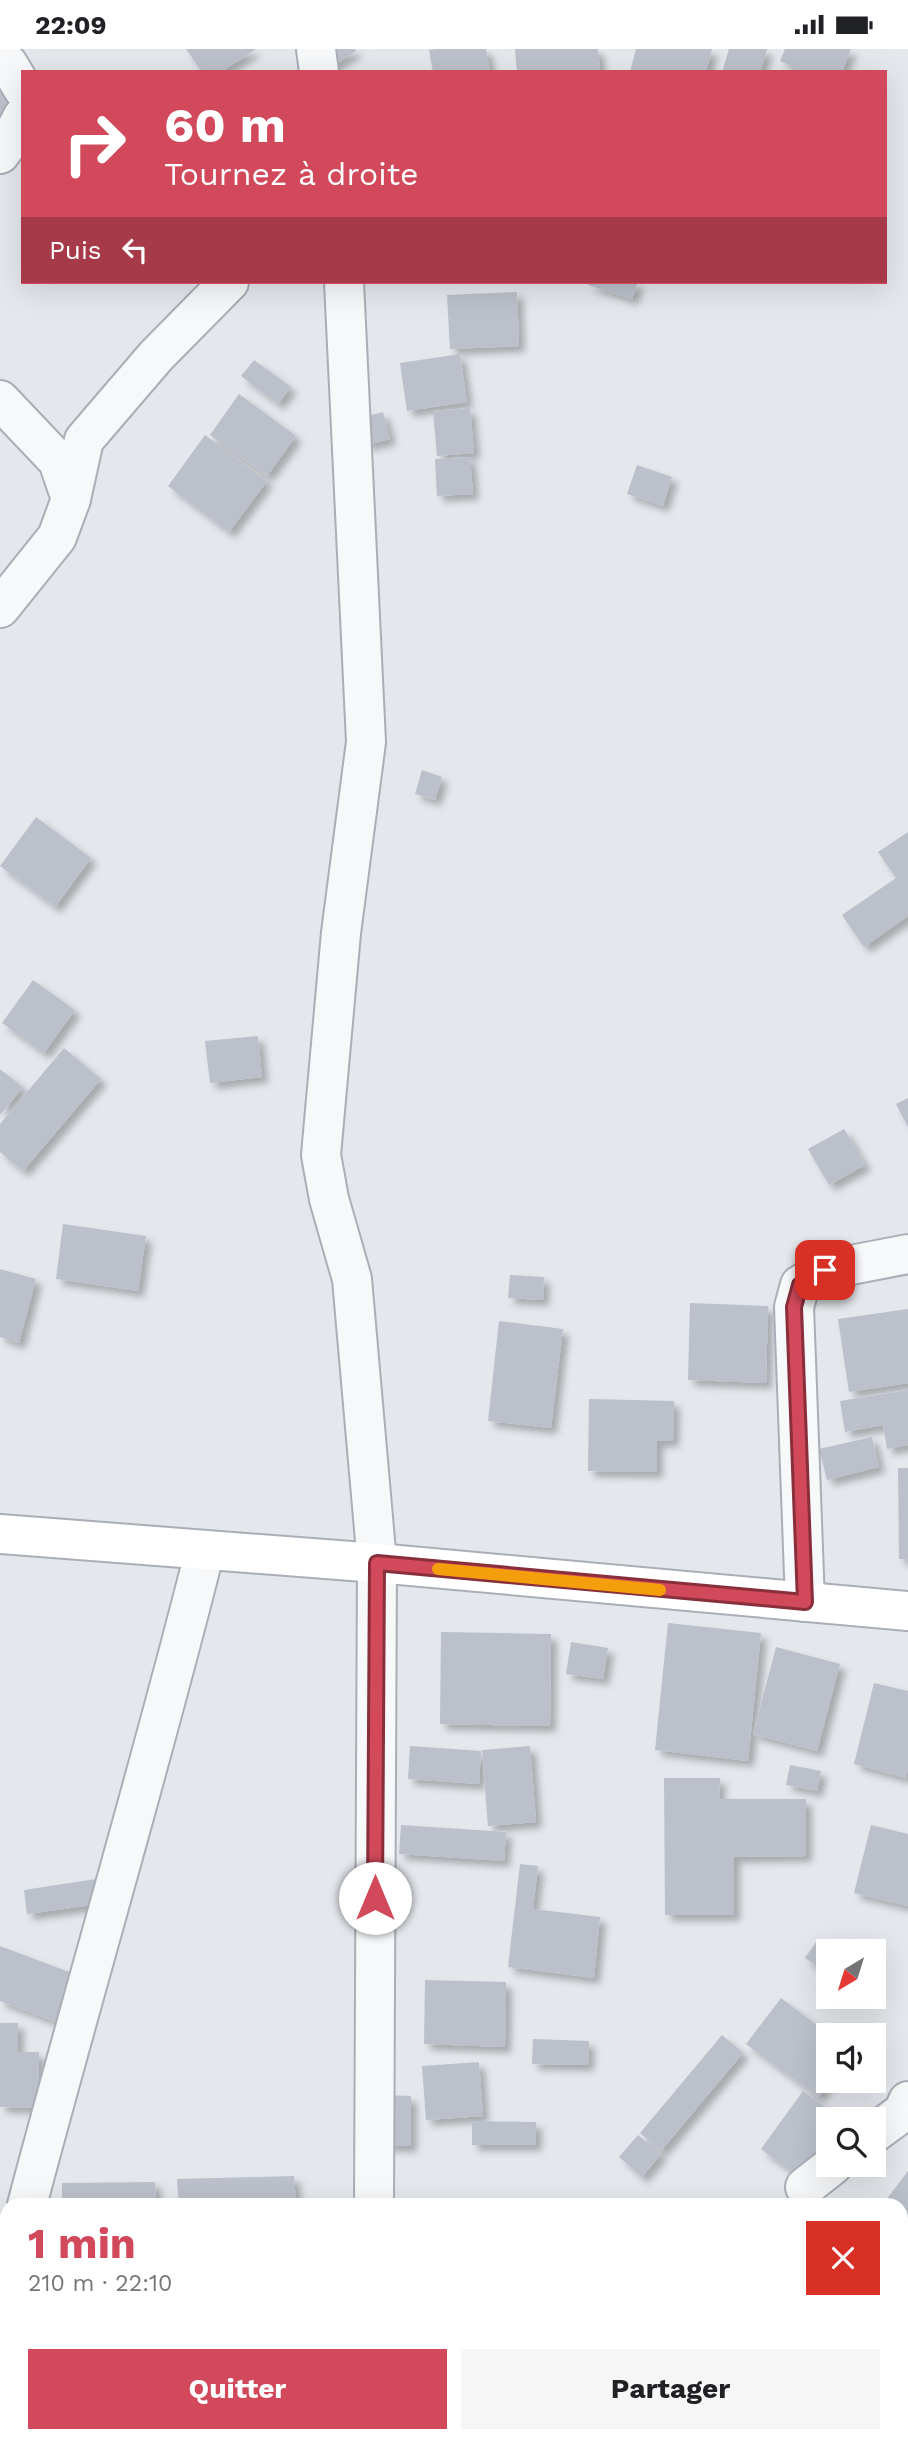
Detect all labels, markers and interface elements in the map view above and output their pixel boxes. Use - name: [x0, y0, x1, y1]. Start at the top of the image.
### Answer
- text: 22:09: [35, 10, 107, 40]
- text: 60 m: [164, 96, 286, 154]
- icon: right: [49, 98, 140, 189]
- text: Tournez à droite: [164, 155, 419, 193]
- icon: left: [116, 231, 154, 269]
- text: Puis: [49, 235, 102, 265]
- pin: [795, 1240, 855, 1300]
- icon: arrive: [806, 1251, 844, 1289]
- position arrow: [338, 1861, 412, 1935]
- north arrow: [816, 1939, 886, 2009]
- map controls: [816, 1939, 886, 2177]
- button: sound: [816, 2023, 886, 2093]
- button: search: [816, 2107, 886, 2177]
- text: 1 min: [28, 2219, 136, 2268]
- button: close: [806, 2221, 880, 2295]
- text: 210 m · 22:10: [28, 2270, 172, 2297]
- button: Quitter: [28, 2349, 447, 2429]
- button: Partager: [461, 2349, 880, 2429]

